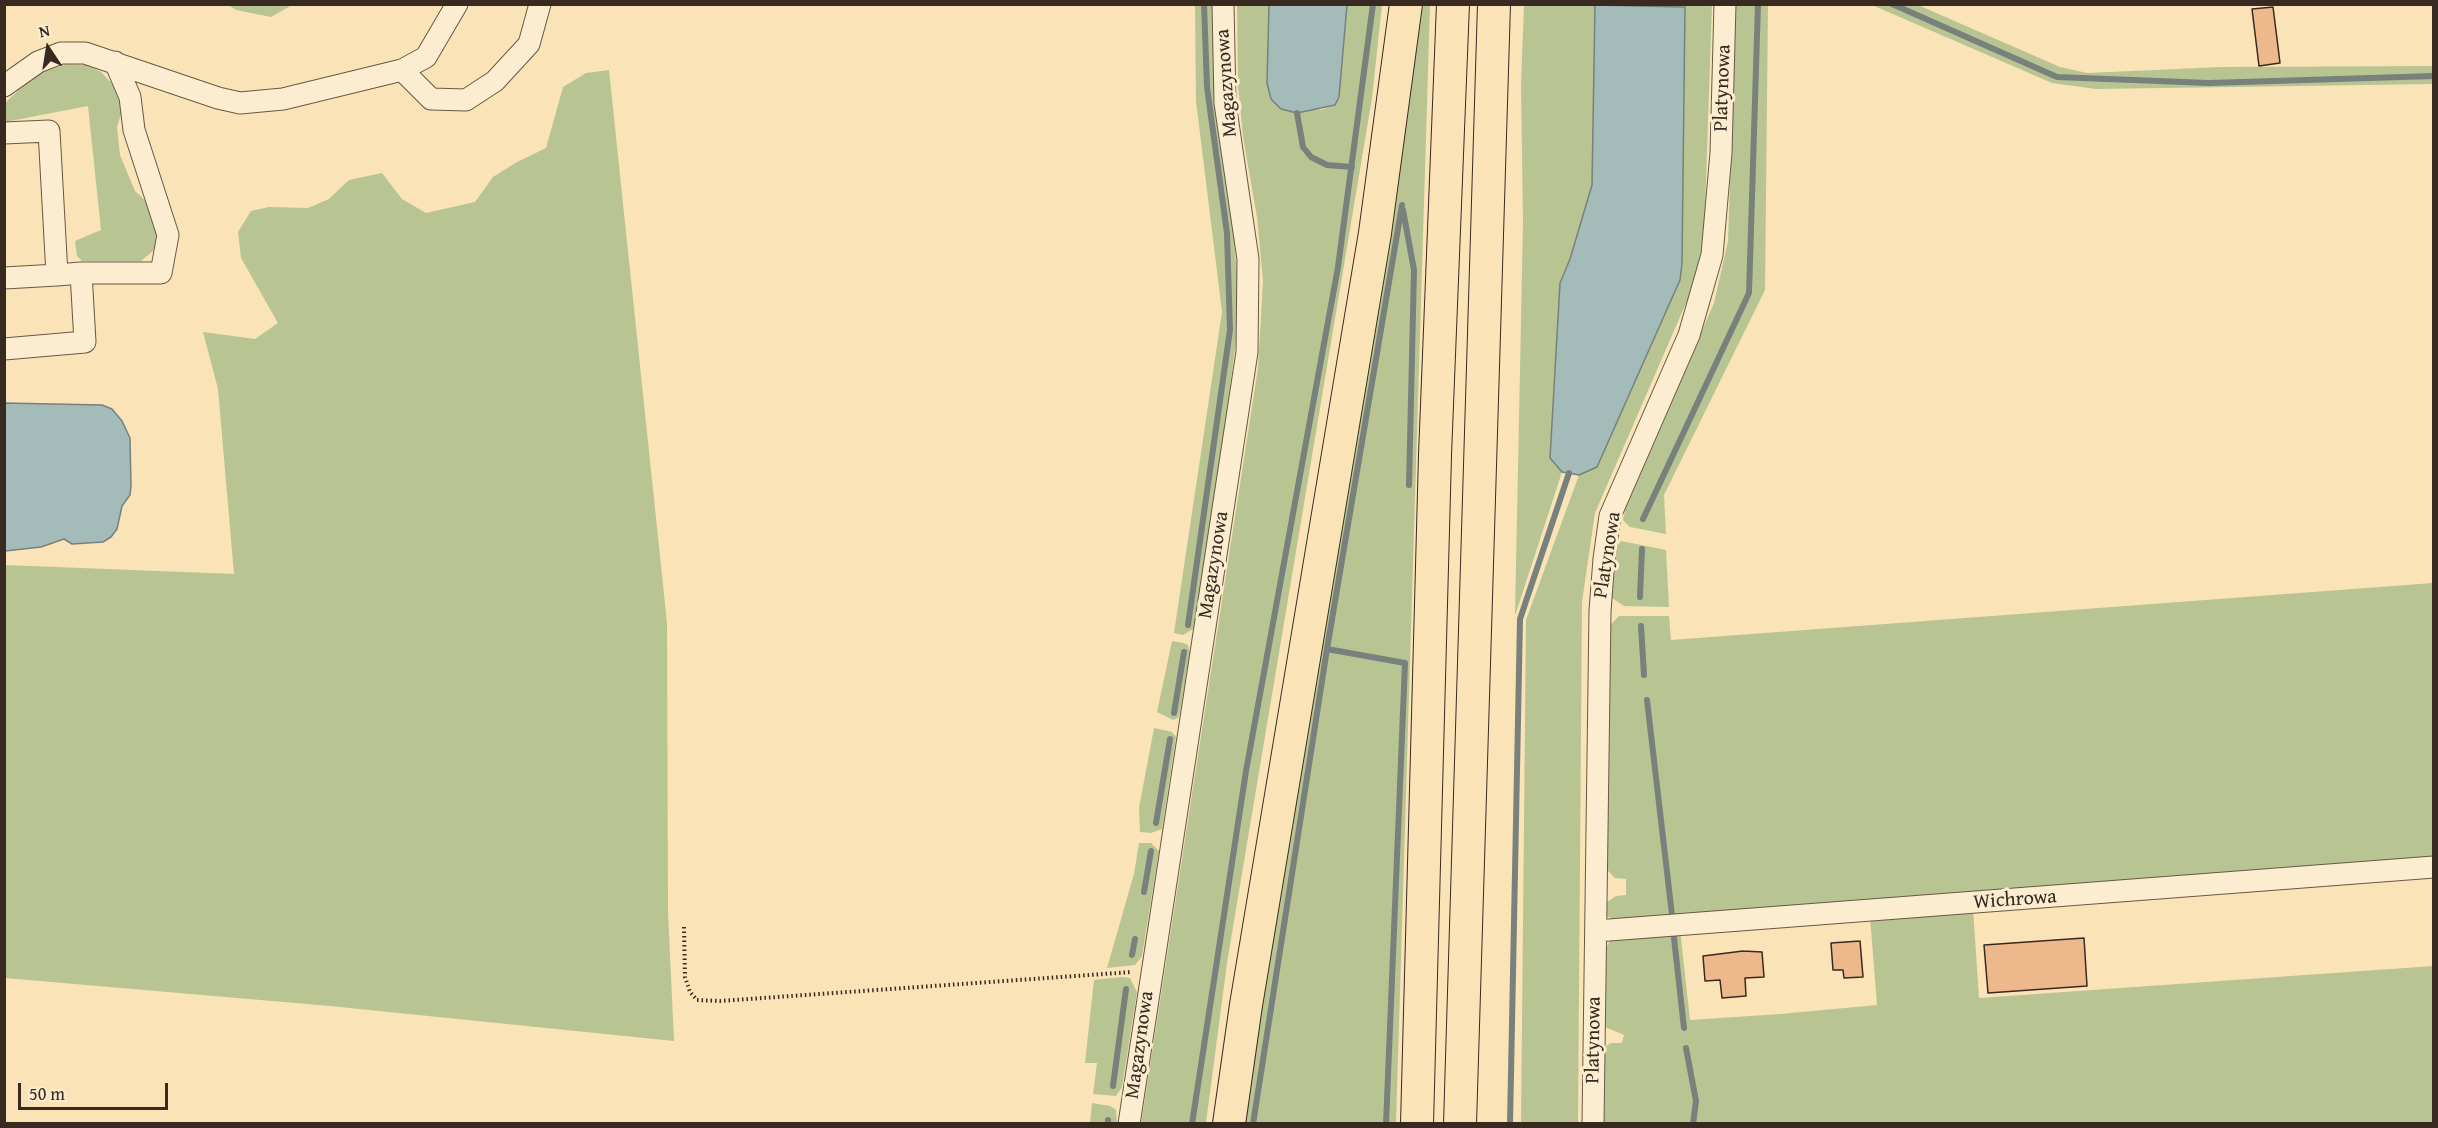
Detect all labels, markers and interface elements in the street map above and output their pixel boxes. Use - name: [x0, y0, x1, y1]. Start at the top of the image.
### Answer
- north arrow: [18, 18, 78, 78]
- text: N: [37, 18, 52, 43]
- street label: Magazynowa: [1211, 28, 1243, 138]
- street label: Platynowa: [1709, 44, 1737, 132]
- street label: Magazynowa: [1194, 510, 1234, 620]
- street label: Platynowa: [1589, 510, 1627, 600]
- street label: Wichrowa: [1972, 885, 2058, 915]
- street label: Magazynowa: [1121, 990, 1159, 1100]
- street label: Platynowa: [1581, 996, 1607, 1084]
- scale bar: [21, 1071, 171, 1109]
- text: 50 m: [29, 1080, 65, 1107]

